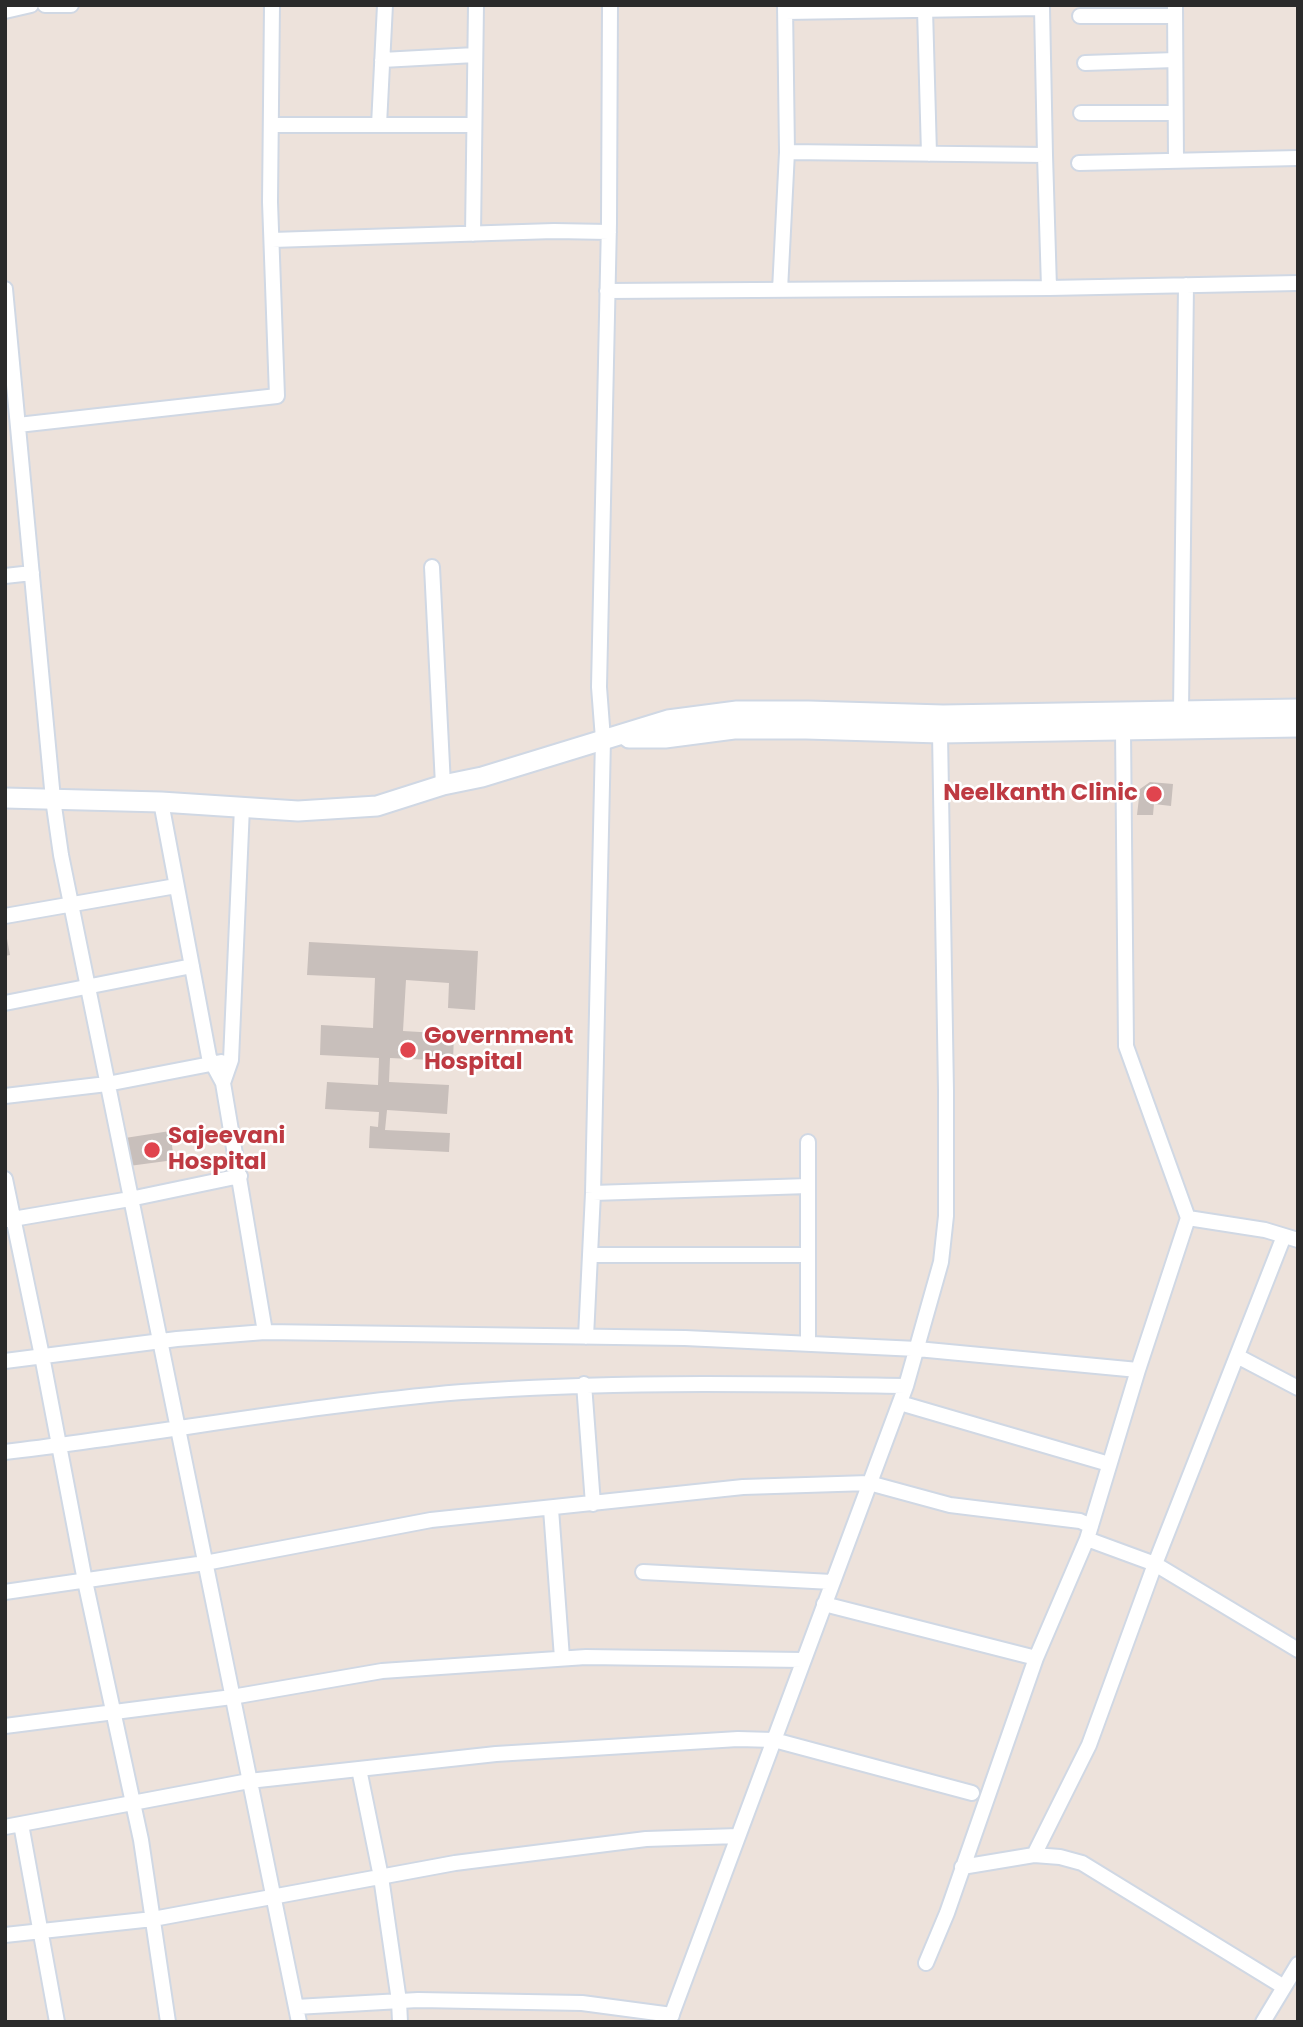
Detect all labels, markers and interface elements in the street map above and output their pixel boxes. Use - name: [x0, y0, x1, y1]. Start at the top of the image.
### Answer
- place label: Neelkanth Clinic: [943, 780, 1138, 808]
- marker: Neelkanth Clinic: [1144, 784, 1164, 804]
- place label: Government Hospital: [424, 1023, 573, 1077]
- marker: Government Hospital: [398, 1040, 418, 1060]
- place label: Sajeevani Hospital: [168, 1123, 285, 1177]
- marker: Sajeevani Hospital: [142, 1140, 162, 1160]

